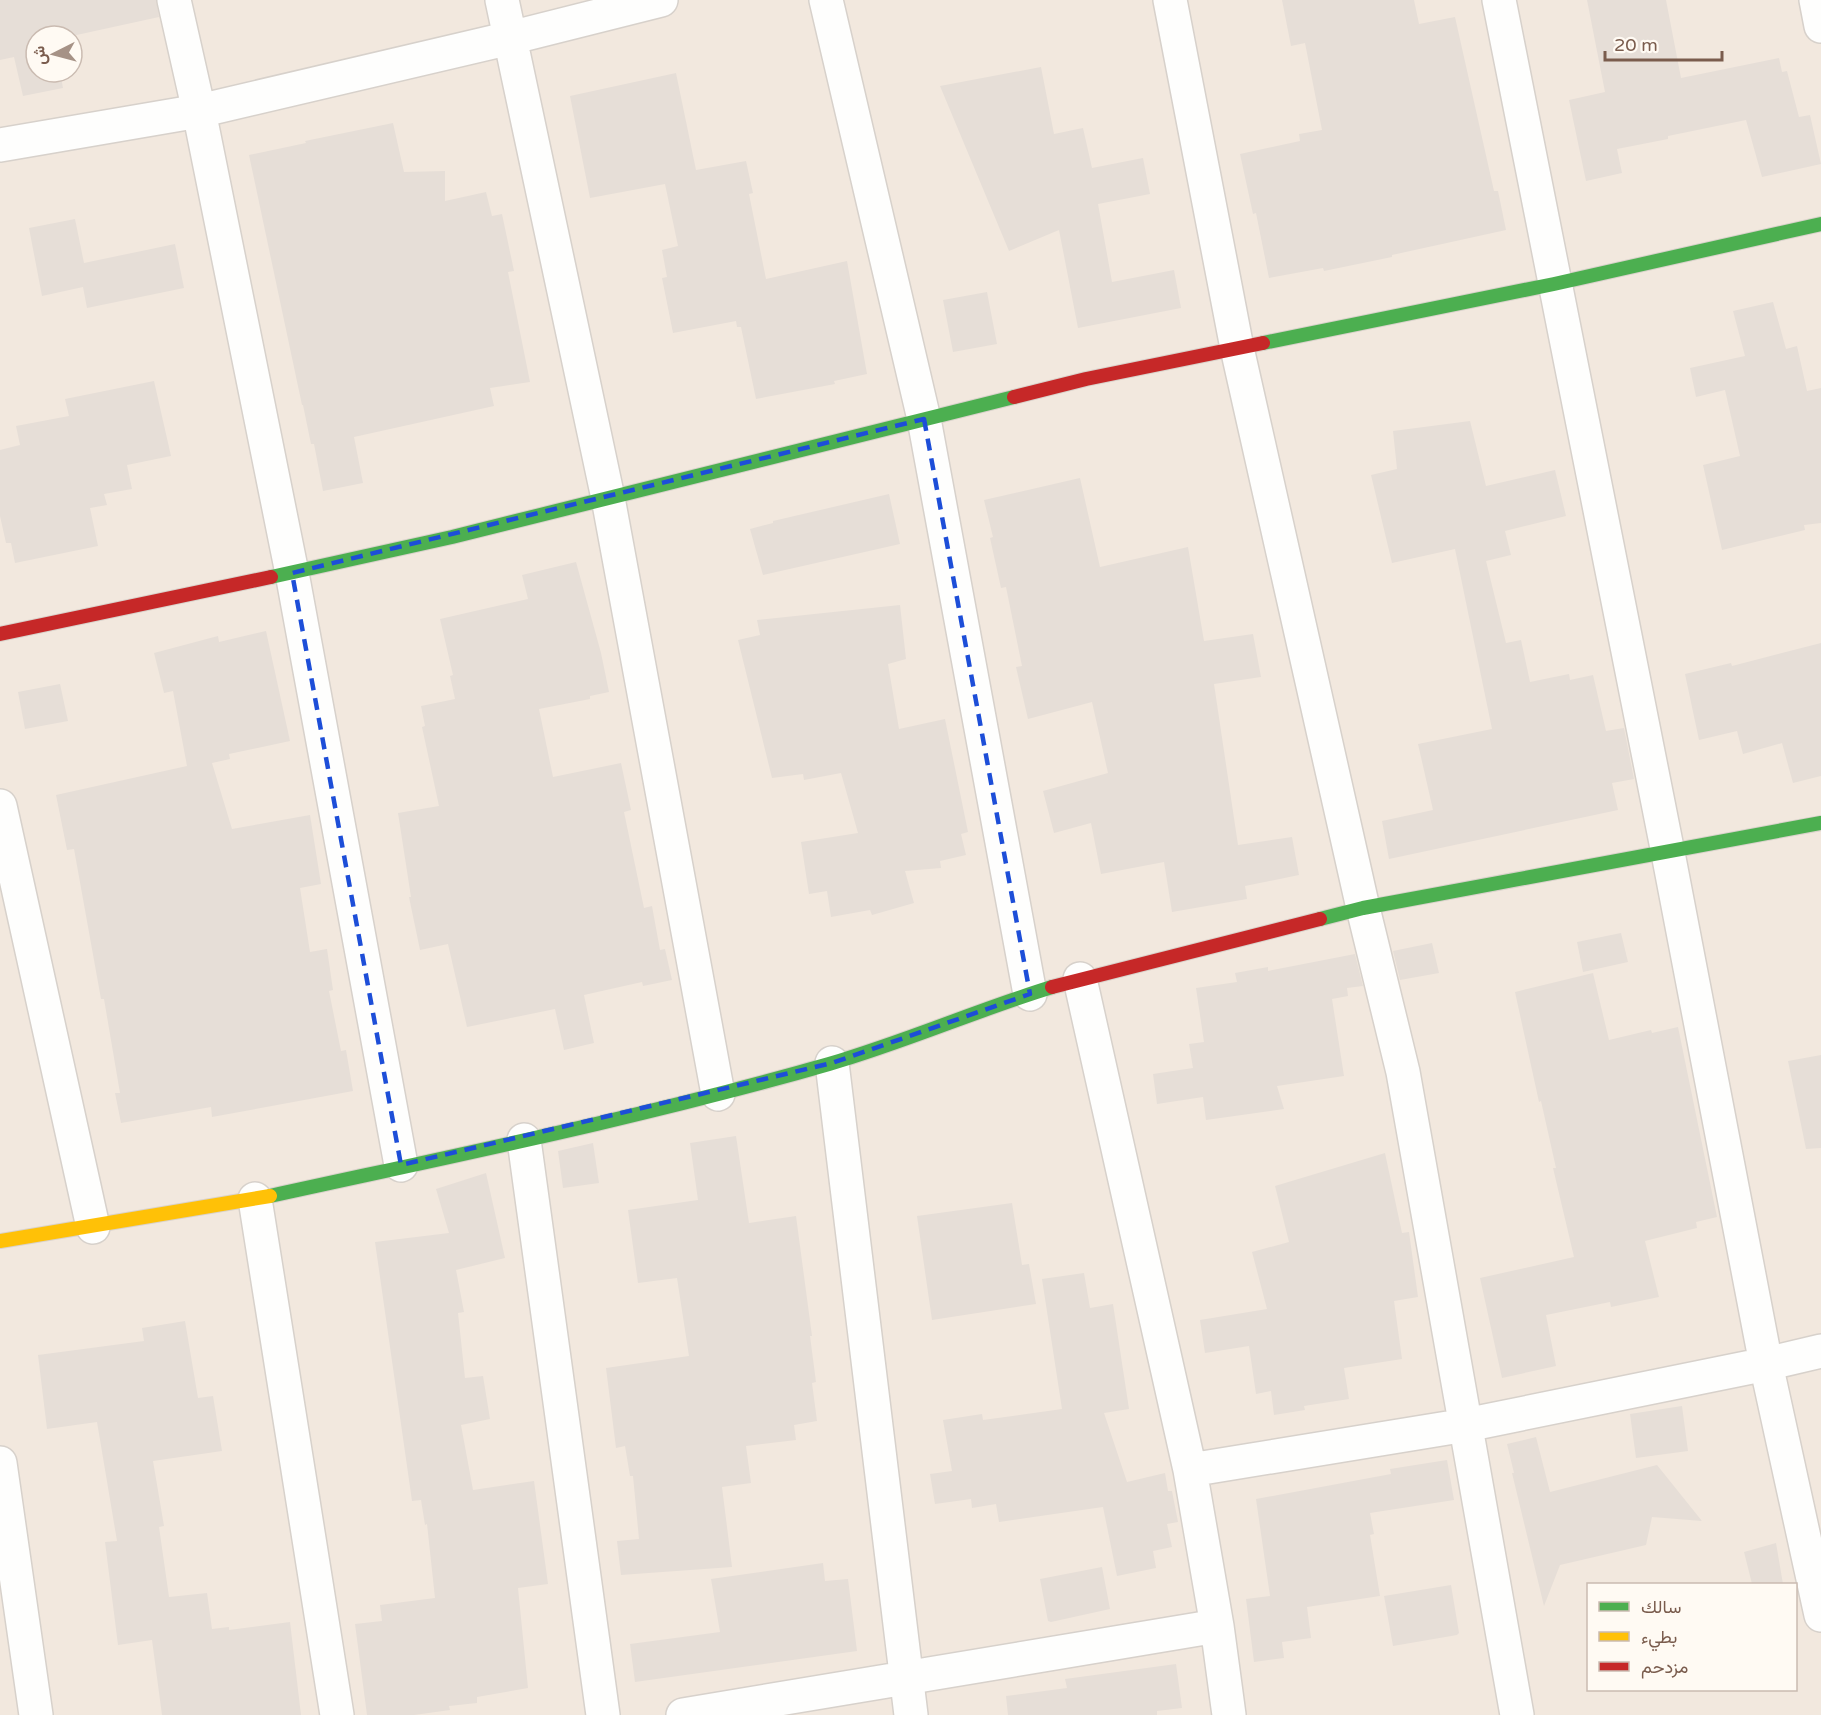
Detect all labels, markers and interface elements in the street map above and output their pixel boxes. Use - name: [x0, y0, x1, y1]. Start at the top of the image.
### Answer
- north arrow: [24, 24, 84, 84]
- scale bar: [1605, 24, 1722, 62]
- text: 20 m: [1614, 34, 1658, 56]
- text: ش: [29, 45, 51, 66]
- legend: [1587, 1583, 1797, 1691]
- text: سالك: [1641, 1596, 1681, 1618]
- text: بطيء: [1641, 1626, 1677, 1652]
- text: مزدحم: [1641, 1656, 1688, 1679]

